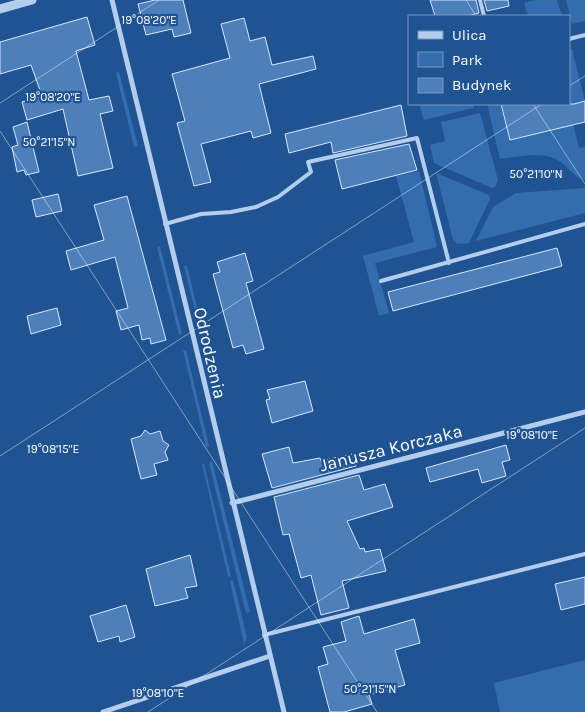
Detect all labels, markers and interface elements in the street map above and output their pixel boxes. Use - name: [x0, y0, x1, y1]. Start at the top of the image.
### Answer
- text: 19°08'20"E: [121, 13, 177, 27]
- legend: [408, 15, 570, 105]
- text: Ulica: [452, 26, 486, 44]
- text: Park: [452, 51, 482, 69]
- text: Budynek: [452, 76, 511, 94]
- text: 19°08'20"E: [25, 90, 81, 104]
- text: 50°21'15"N: [22, 135, 76, 149]
- text: 50°21'10"N: [509, 167, 563, 181]
- street label: Odrodzenia: [189, 305, 231, 401]
- street label: Janusza Korczaka: [317, 420, 465, 476]
- text: 19°08'10"E: [506, 428, 558, 442]
- text: 19°08'15"E: [27, 442, 79, 456]
- text: 50°21'15"N: [343, 682, 397, 696]
- text: 19°08'10"E: [132, 686, 184, 700]

